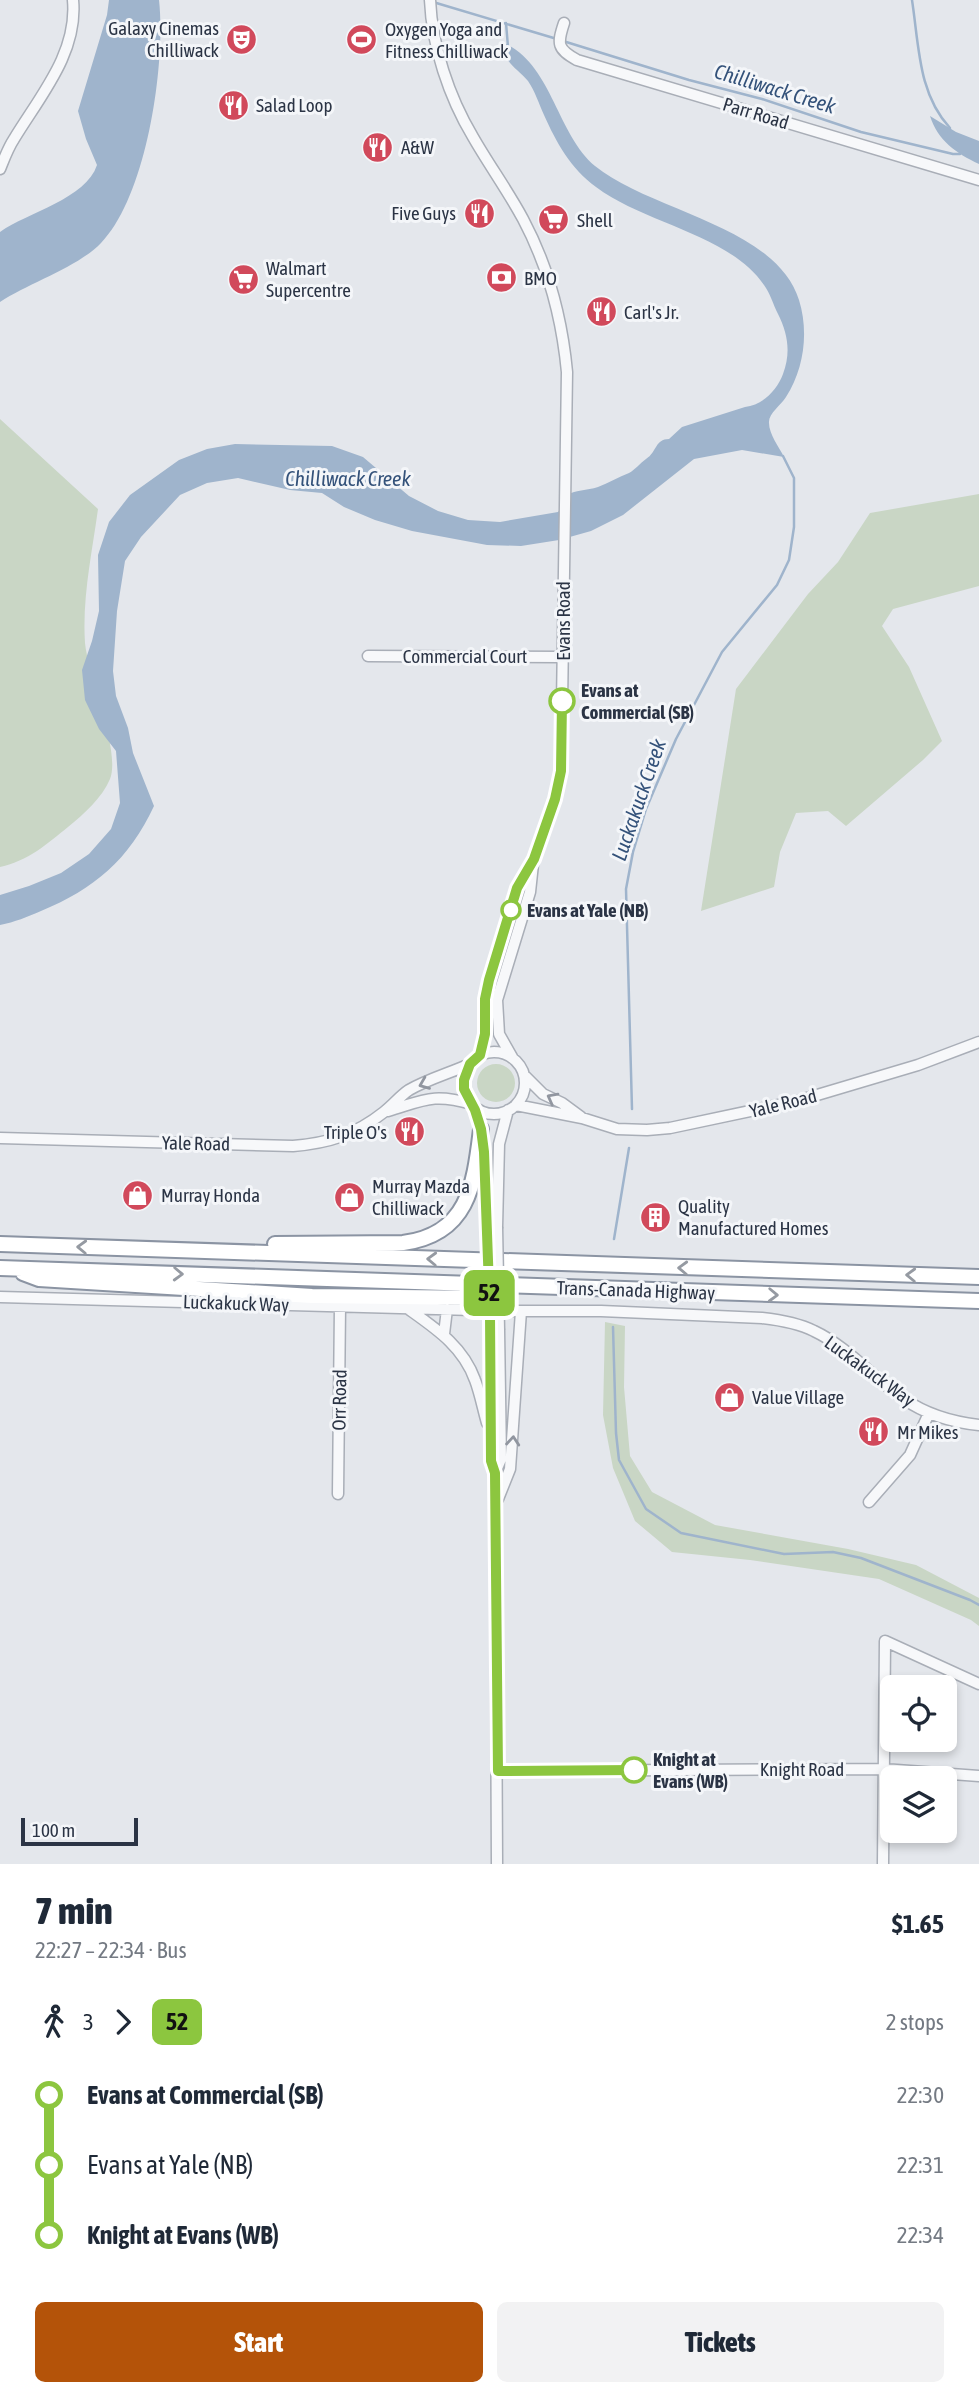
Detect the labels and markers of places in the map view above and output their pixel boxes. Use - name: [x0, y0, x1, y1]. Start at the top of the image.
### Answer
- place label: Galaxy Cinemas Chilliwack: [108, 17, 220, 61]
- place label: Oxygen Yoga and Fitness Chilliwack: [385, 18, 509, 62]
- theatre icon: Galaxy Cinemas Chilliwack: [225, 22, 259, 56]
- sports icon: Oxygen Yoga and Fitness Chilliwack: [345, 23, 379, 57]
- restaurant icon: Salad Loop: [216, 88, 250, 122]
- place label: Salad Loop: [256, 94, 333, 116]
- restaurant icon: A&W: [361, 130, 395, 164]
- place label: A&W: [401, 136, 434, 158]
- restaurant icon: Five Guys: [462, 196, 496, 230]
- place label: Five Guys: [391, 202, 456, 224]
- supermarket icon: Shell: [537, 203, 571, 237]
- place label: Shell: [577, 209, 613, 231]
- place label: Walmart Supercentre: [266, 257, 351, 301]
- bank icon: BMO: [484, 261, 518, 295]
- supermarket icon: Walmart Supercentre: [226, 262, 260, 296]
- place label: BMO: [524, 267, 557, 289]
- restaurant icon: Carl's Jr.: [584, 295, 618, 329]
- place label: Carl's Jr.: [624, 301, 679, 323]
- place label: Evans at Commercial (SB): [581, 679, 694, 723]
- marker: Evans at Commercial (SB): [549, 688, 575, 714]
- place label: Evans at Yale (NB): [527, 899, 649, 921]
- marker: Evans at Yale (NB): [501, 900, 521, 920]
- restaurant icon: Triple O's: [393, 1115, 427, 1149]
- place label: Triple O's: [324, 1121, 387, 1143]
- place label: Murray Mazda Chilliwack: [372, 1175, 470, 1219]
- shop icon: Murray Honda: [121, 1178, 155, 1212]
- shop icon: Murray Mazda Chilliwack: [332, 1180, 366, 1214]
- place label: Murray Honda: [161, 1184, 260, 1206]
- place label: Quality Manufactured Homes: [678, 1195, 829, 1239]
- building icon: Quality Manufactured Homes: [638, 1200, 672, 1234]
- shop icon: Value Village: [712, 1380, 746, 1414]
- place label: Value Village: [752, 1386, 844, 1408]
- restaurant icon: Mr Mikes: [857, 1415, 891, 1449]
- place label: Mr Mikes: [897, 1421, 959, 1443]
- place label: Knight at Evans (WB): [653, 1748, 728, 1792]
- marker: Knight at Evans (WB): [621, 1757, 647, 1783]

